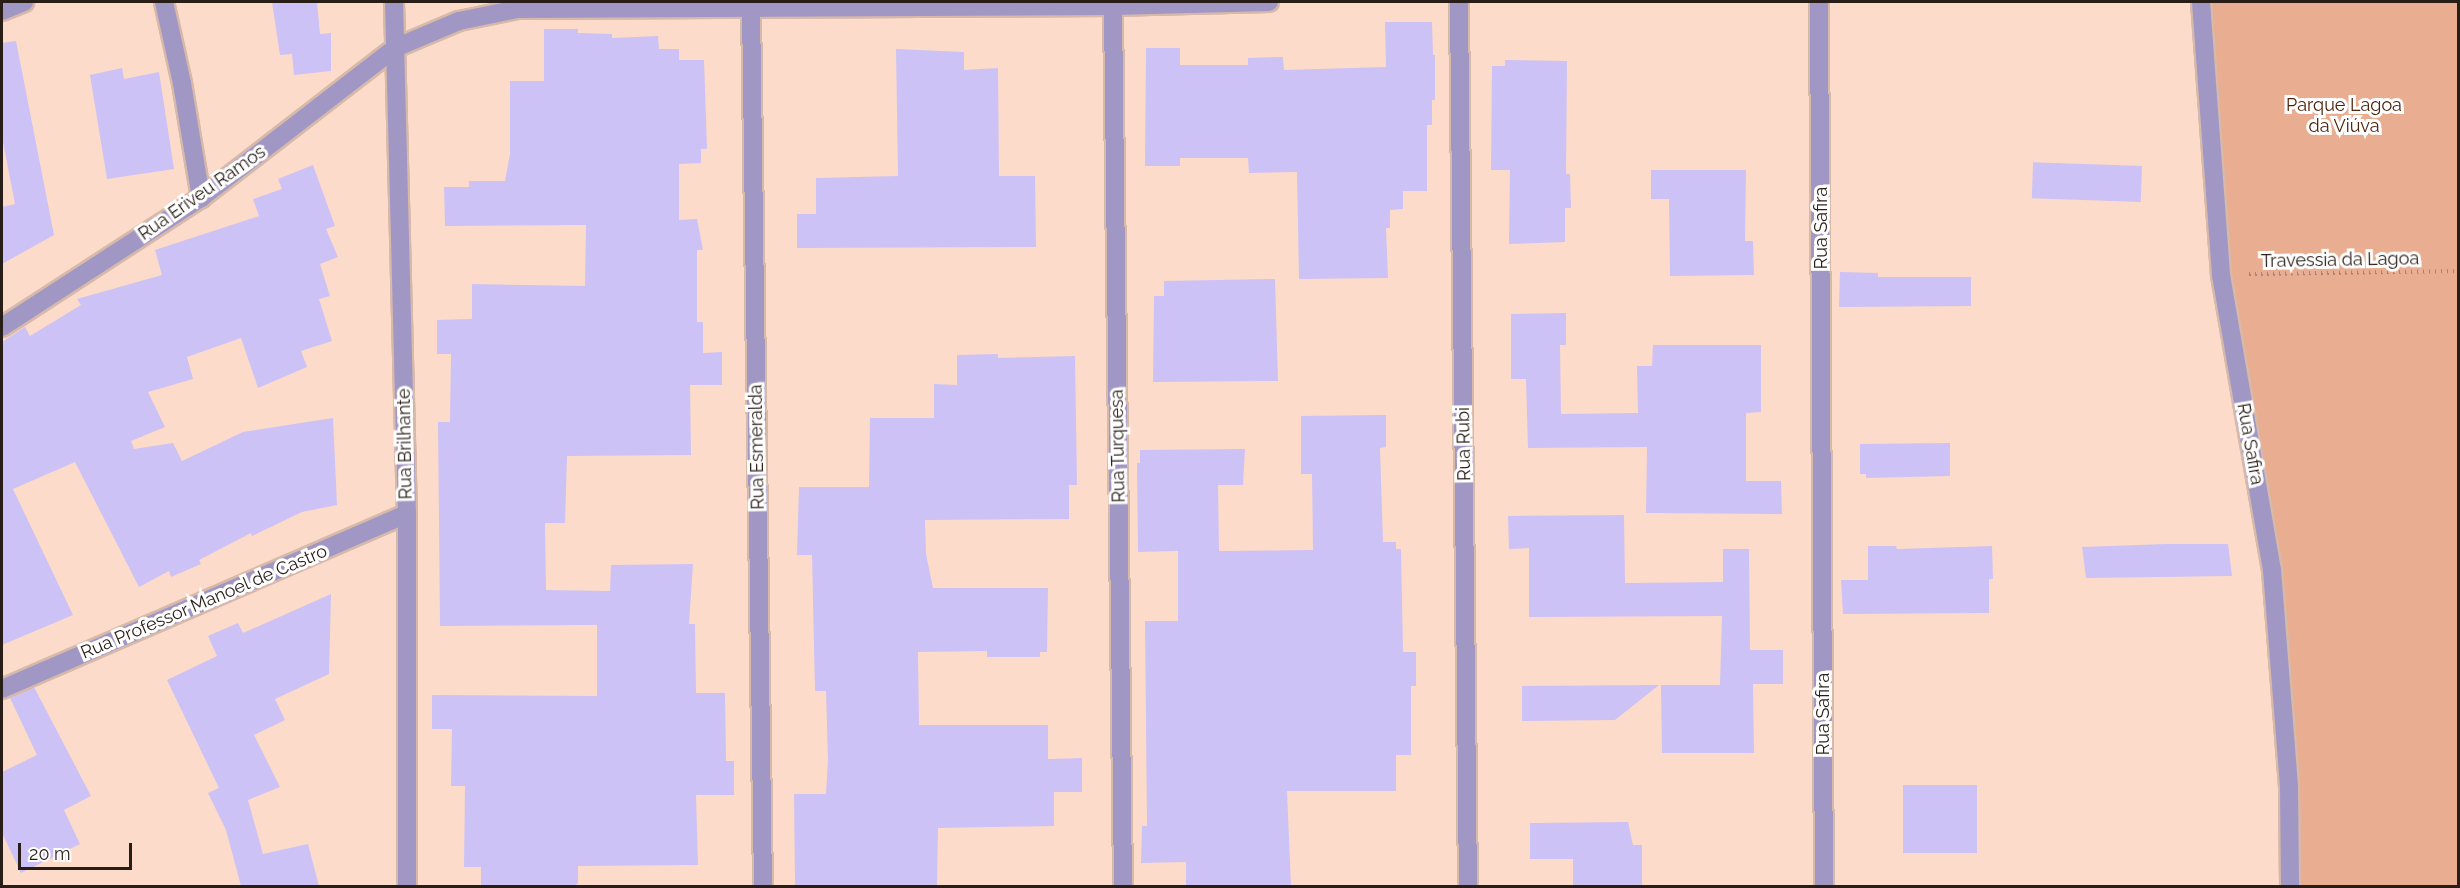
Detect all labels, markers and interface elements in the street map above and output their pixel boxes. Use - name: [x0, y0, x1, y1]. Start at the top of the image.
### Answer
- park label: Parque Lagoa da Viúva: [2286, 95, 2402, 138]
- street label: Rua Eriveu Ramos: [134, 141, 270, 245]
- street label: Rua Safira: [1810, 187, 1832, 269]
- street label: Travessia da Lagoa: [2261, 248, 2419, 272]
- street label: Rua Esmeralda: [745, 384, 769, 510]
- street label: Rua Brilhante: [393, 388, 417, 500]
- street label: Rua Turquesa: [1106, 389, 1130, 503]
- street label: Rua Safira: [2232, 401, 2268, 487]
- street label: Rua Rubi: [1453, 407, 1475, 481]
- street label: Rua Professor Manoel de Castro: [77, 540, 331, 664]
- street label: Rua Safira: [1812, 673, 1834, 755]
- scale bar: [21, 831, 135, 869]
- text: 20 m: [29, 843, 71, 864]

